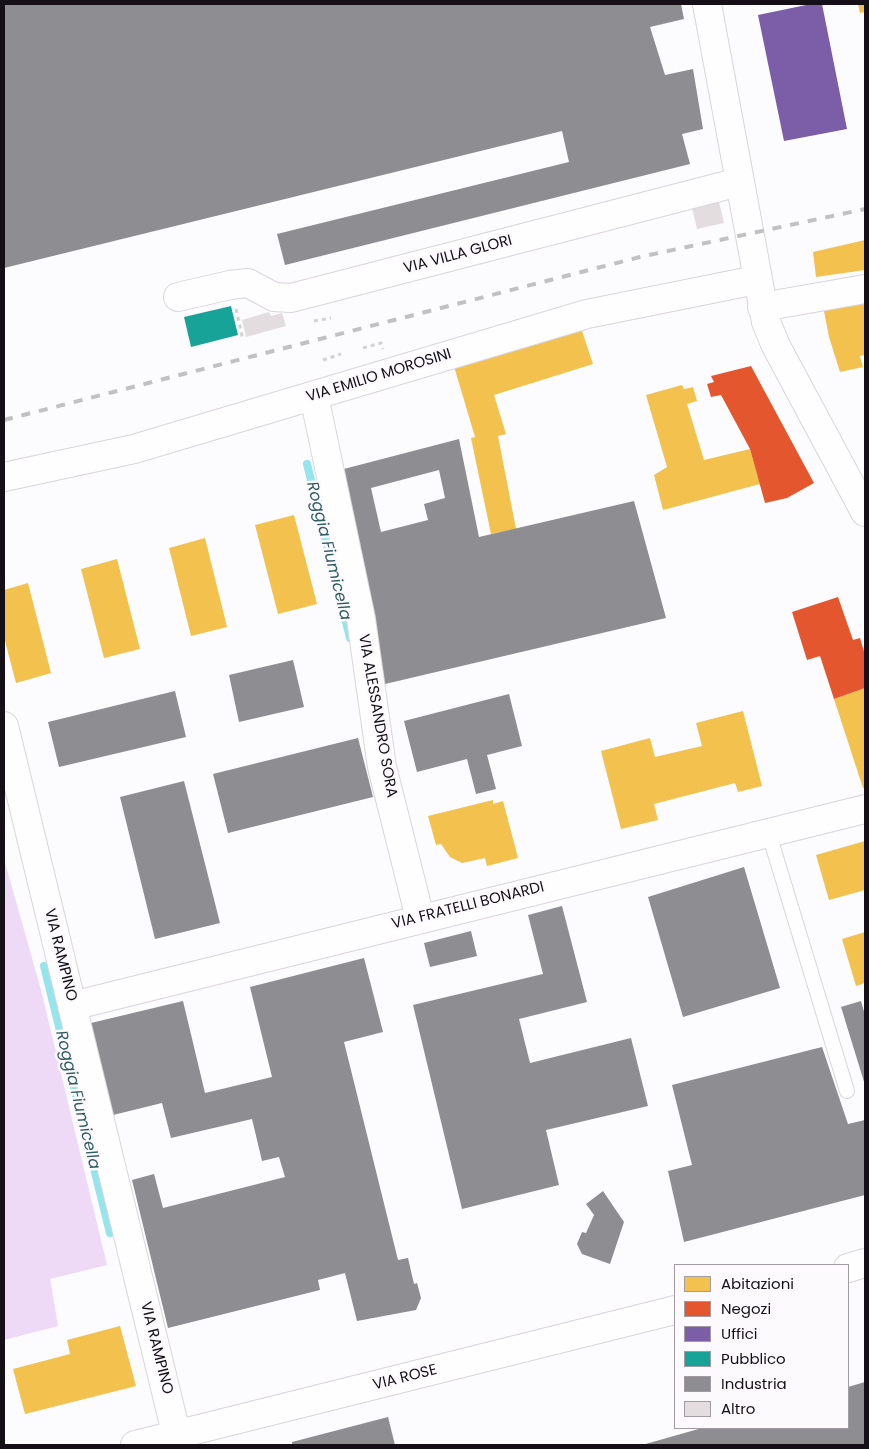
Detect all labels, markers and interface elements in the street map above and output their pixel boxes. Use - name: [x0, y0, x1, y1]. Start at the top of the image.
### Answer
- street label: VIA VILLA GLORI: [402, 232, 514, 278]
- street label: VIA EMILIO MOROSINI: [304, 345, 454, 407]
- water label: Roggia Fiumicella: [301, 480, 355, 622]
- street label: VIA ALESSANDRO SORA: [354, 633, 400, 799]
- street label: VIA FRATELLI BONARDI: [390, 878, 546, 934]
- street label: VIA RAMPINO: [40, 907, 80, 1003]
- water label: Roggia Fiumicella: [50, 1029, 104, 1171]
- legend: [674, 1264, 849, 1429]
- text: Abitazioni: [721, 1273, 794, 1294]
- text: Negozi: [721, 1298, 771, 1319]
- street label: VIA RAMPINO: [136, 1300, 176, 1396]
- text: Uffici: [721, 1323, 757, 1344]
- text: Pubblico: [721, 1348, 786, 1369]
- street label: VIA ROSE: [371, 1361, 439, 1395]
- text: Industria: [721, 1373, 787, 1394]
- text: Altro: [721, 1398, 755, 1419]

